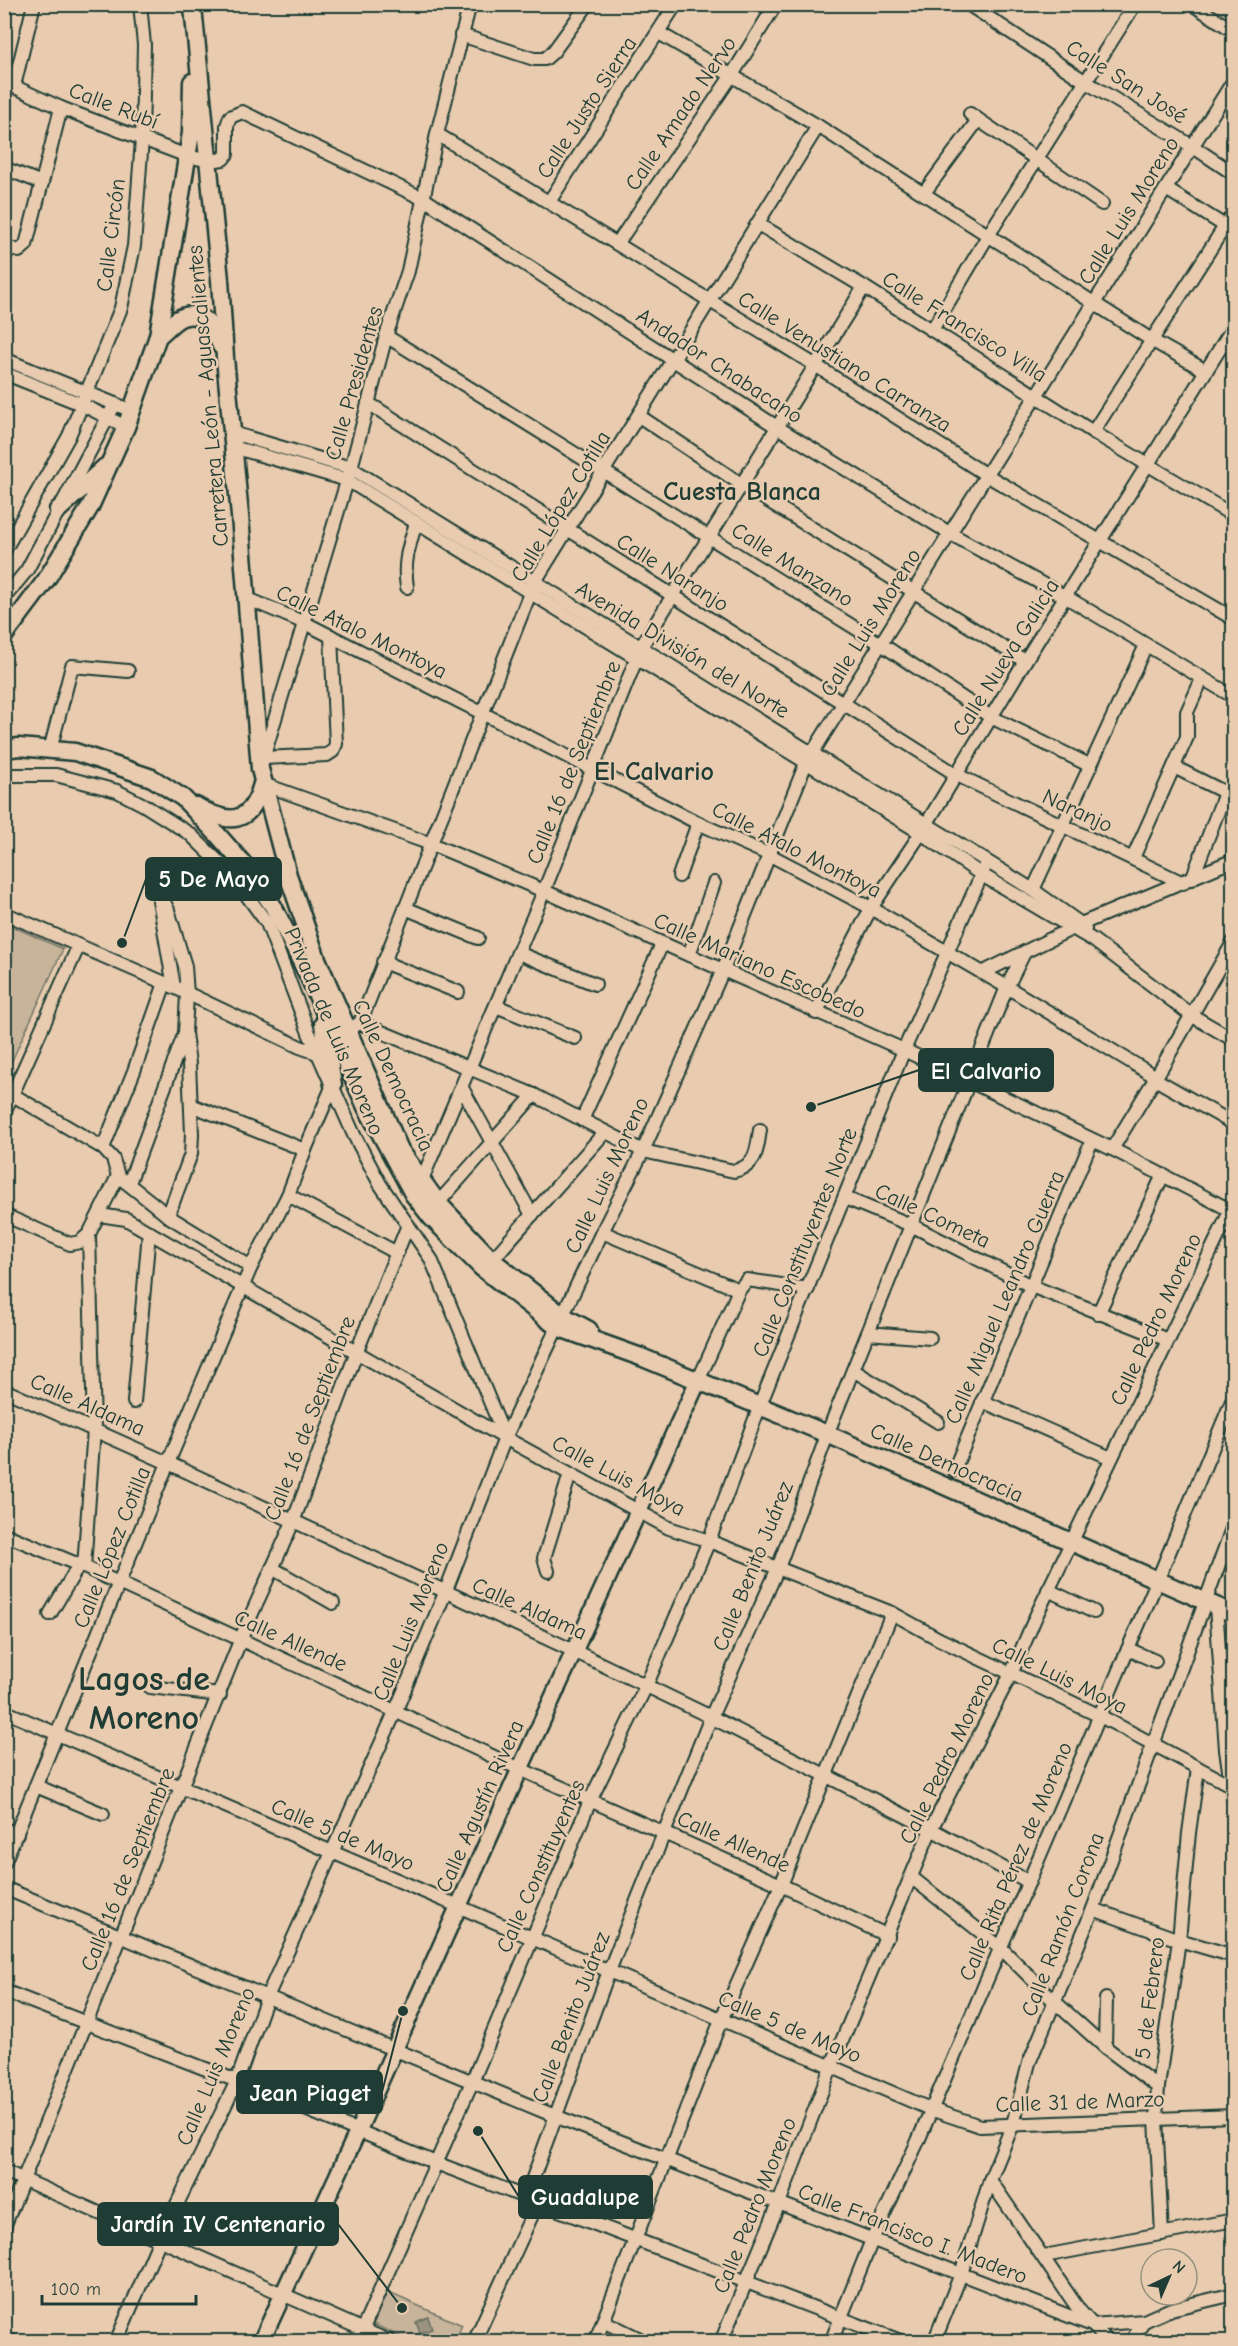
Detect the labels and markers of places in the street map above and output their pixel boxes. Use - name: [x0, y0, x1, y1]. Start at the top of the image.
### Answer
- callout: 5 De Mayo: [146, 858, 281, 900]
- callout: El Calvario: [919, 1049, 1053, 1091]
- callout: Jean Piaget: [237, 2071, 382, 2113]
- callout: Guadalupe: [519, 2176, 652, 2218]
- callout: Jardín IV Centenario: [98, 2203, 338, 2245]

